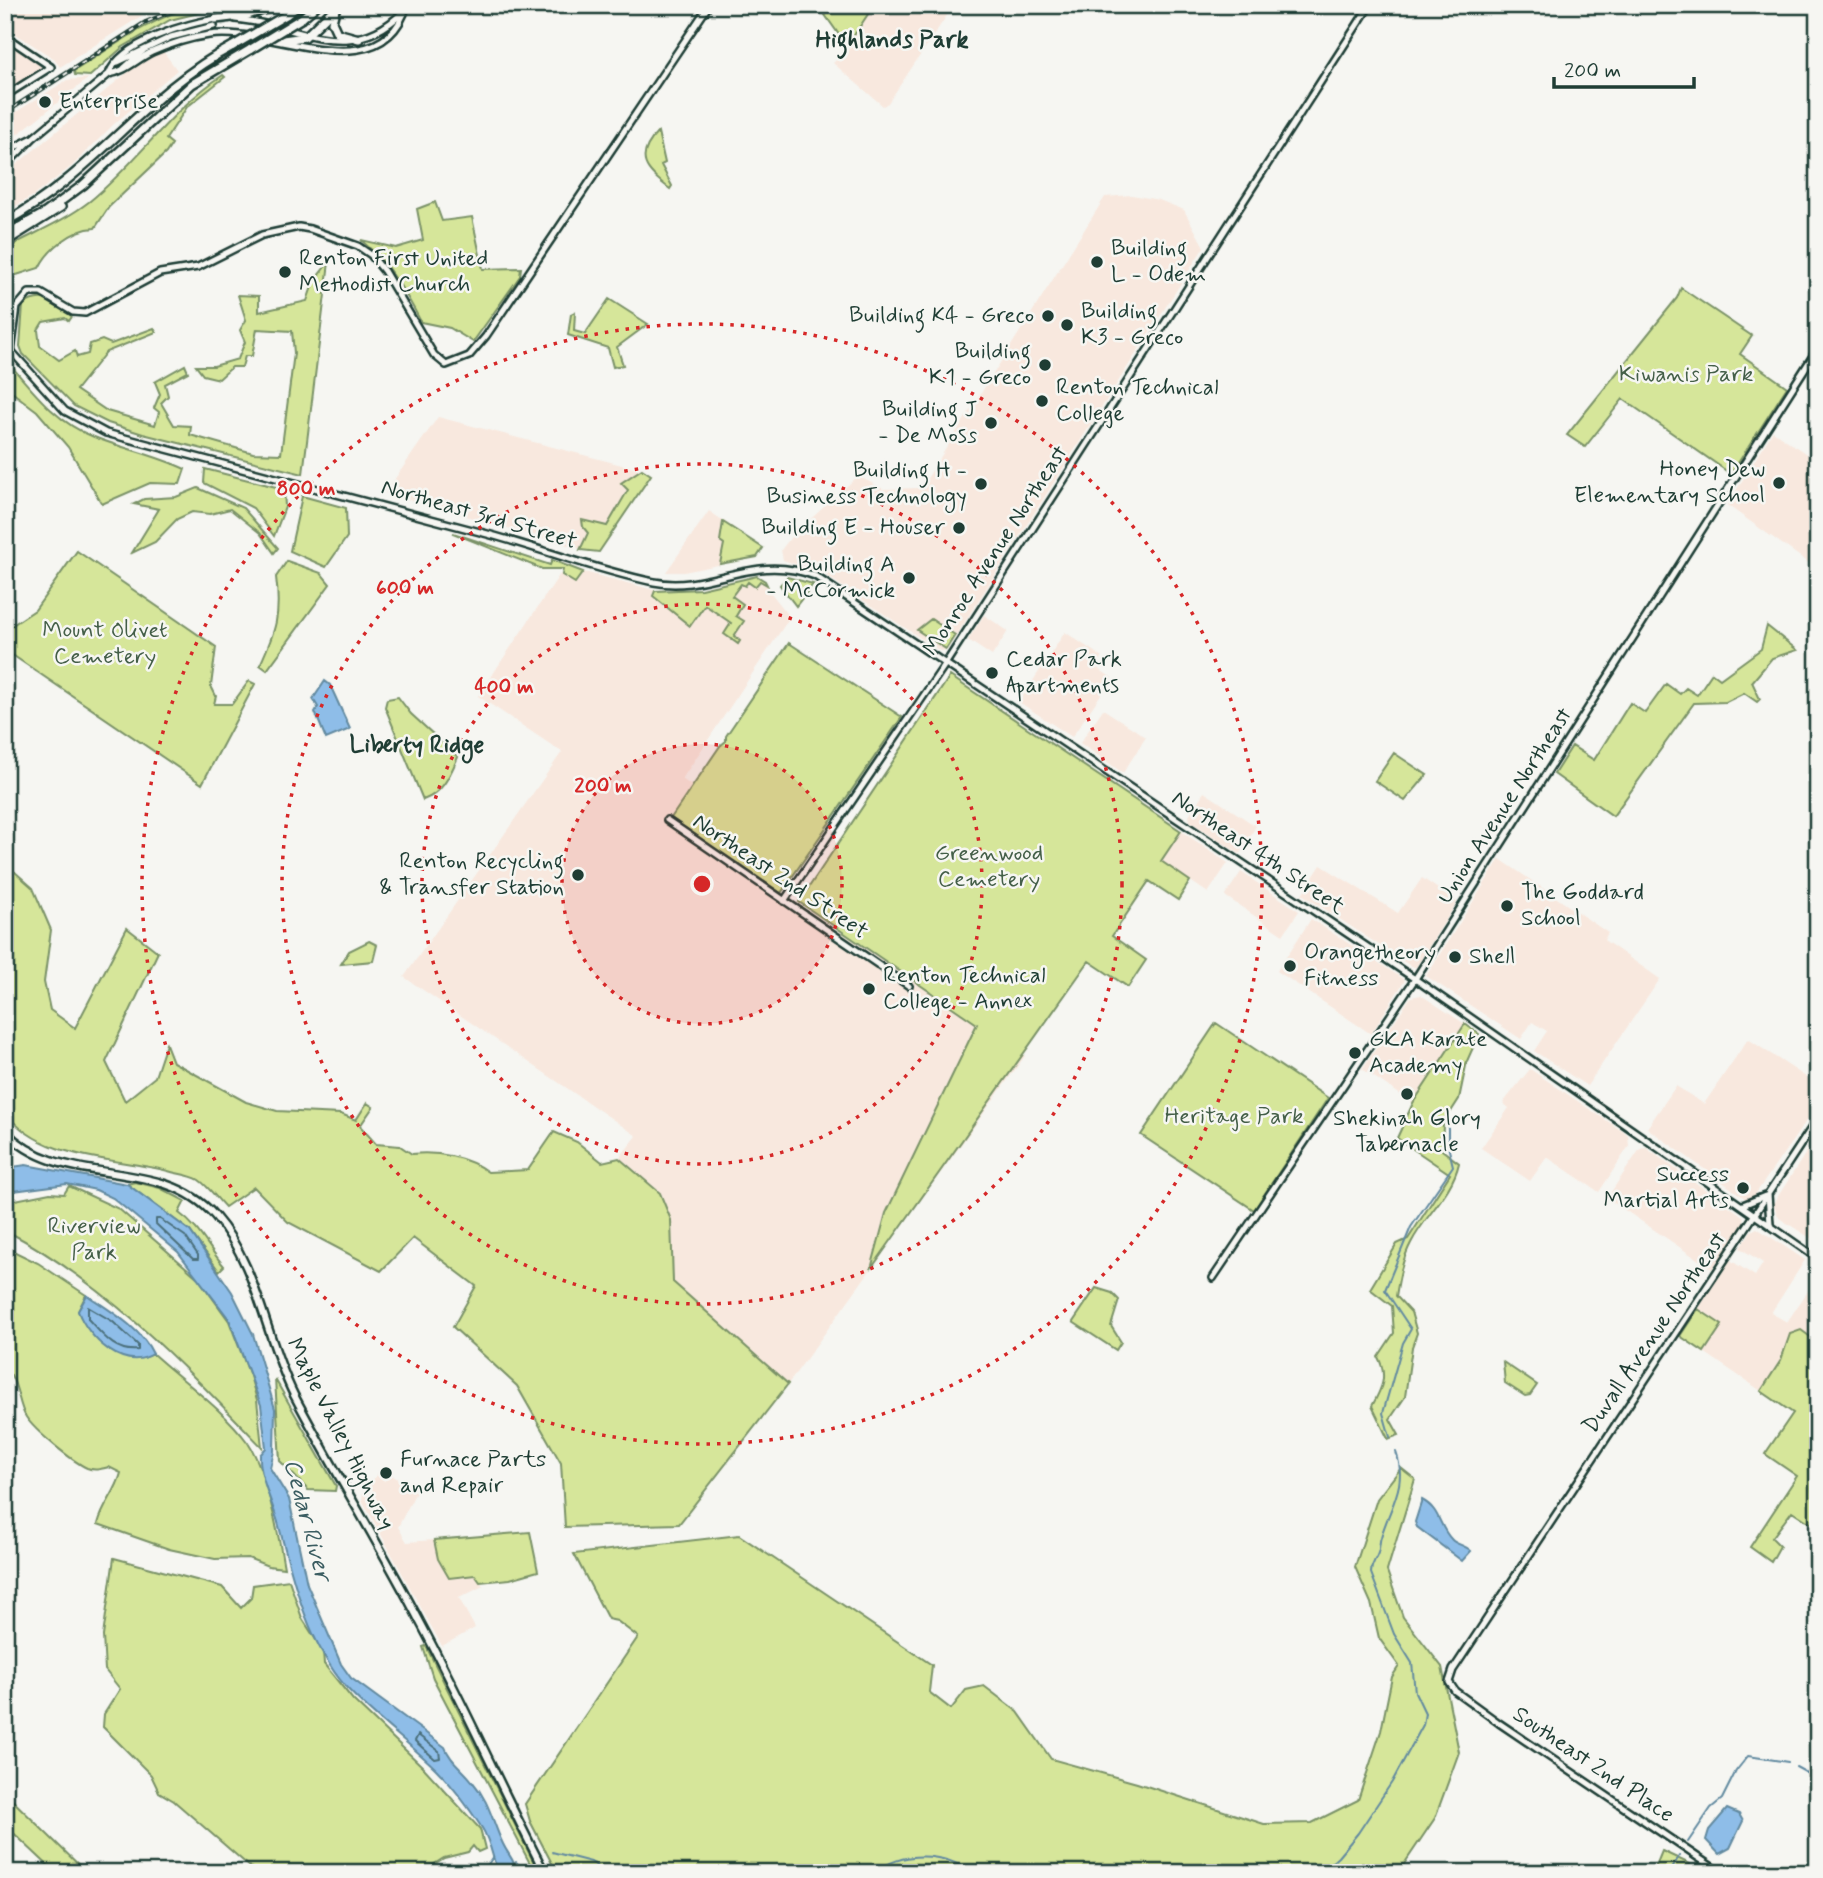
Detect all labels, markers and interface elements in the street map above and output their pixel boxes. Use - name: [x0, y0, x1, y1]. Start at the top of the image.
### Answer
- district label: Highlands Park: [815, 25, 969, 59]
- scale bar: [1554, 46, 1694, 90]
- text: 200 m: [1564, 57, 1621, 85]
- place label: Enterprise: [59, 87, 158, 117]
- marker: Enterprise: [37, 94, 53, 110]
- place label: Building L - Odem: [1111, 234, 1206, 290]
- place label: Renton First United Methodist Church: [299, 244, 488, 300]
- marker: Building L - Odem: [1089, 254, 1105, 270]
- marker: Renton First United Methodist Church: [277, 264, 293, 280]
- place label: Building K3 - Greco: [1081, 297, 1183, 353]
- place label: Building K4 - Greco: [849, 301, 1034, 333]
- marker: Building K4 - Greco: [1040, 308, 1056, 324]
- marker: Building K3 - Greco: [1059, 317, 1075, 333]
- place label: Building K1 - Greco: [929, 337, 1031, 393]
- marker: Building K1 - Greco: [1037, 357, 1053, 373]
- park label: Kiwanis Park: [1619, 360, 1753, 390]
- place label: Renton Technical College: [1056, 373, 1219, 429]
- marker: Renton Technical College: [1034, 393, 1050, 409]
- place label: Building J - De Moss: [878, 395, 977, 451]
- marker: Building J - De Moss: [983, 415, 999, 431]
- street label: Monroe Avenue Northeast: [917, 440, 1075, 662]
- place label: Honey Dew Elementary School: [1574, 455, 1765, 511]
- place label: Building H - Business Technology: [766, 456, 967, 514]
- street label: Northeast 3rd Street: [378, 473, 581, 557]
- text: 800 m: [277, 475, 336, 503]
- marker: Honey Dew Elementary School: [1771, 475, 1787, 491]
- marker: Building H - Business Technology: [973, 476, 989, 492]
- place label: Building E - Houser: [761, 513, 945, 545]
- marker: Building E - Houser: [951, 520, 967, 536]
- place label: Building A - McCormick: [766, 550, 895, 606]
- marker: Building A - McCormick: [901, 570, 917, 586]
- text: 600 m: [376, 574, 434, 602]
- park label: Mount Olivet Cemetery: [42, 616, 168, 672]
- place label: Cedar Park Apartments: [1006, 645, 1122, 702]
- marker: Cedar Park Apartments: [984, 665, 1000, 681]
- text: 400 m: [474, 673, 534, 701]
- street label: Union Avenue Northeast: [1430, 702, 1580, 910]
- district label: Liberty Ridge: [350, 730, 485, 764]
- text: 200 m: [574, 772, 632, 800]
- street label: Northeast 4th Street: [1166, 784, 1351, 922]
- street label: Northeast 2nd Street: [686, 807, 874, 947]
- park label: Greenwood Cemetery: [935, 839, 1043, 895]
- place label: Renton Recycling & Transfer Station: [379, 847, 564, 903]
- marker: Renton Recycling & Transfer Station: [570, 867, 586, 883]
- centre of rings: [690, 872, 714, 896]
- place label: The Goddard School: [1521, 878, 1644, 934]
- marker: The Goddard School: [1499, 898, 1515, 914]
- place label: Orangetheory Fitness: [1304, 938, 1436, 994]
- place label: Shell: [1469, 942, 1515, 972]
- marker: Shell: [1447, 949, 1463, 965]
- marker: Orangetheory Fitness: [1282, 958, 1298, 974]
- place label: Renton Technical College - Annex: [883, 961, 1046, 1017]
- marker: Renton Technical College - Annex: [861, 981, 877, 997]
- place label: GKA Karate Academy: [1369, 1025, 1487, 1081]
- marker: GKA Karate Academy: [1347, 1045, 1363, 1061]
- marker: Shekinah Glory Tabernacle: [1399, 1086, 1415, 1102]
- park label: Heritage Park: [1164, 1102, 1304, 1132]
- place label: Shekinah Glory Tabernacle: [1333, 1104, 1481, 1160]
- place label: Success Martial Arts: [1603, 1160, 1729, 1216]
- marker: Success Martial Arts: [1735, 1180, 1751, 1196]
- park label: Riverview Park: [47, 1212, 141, 1268]
- street label: Duvall Avenue Northeast: [1576, 1226, 1734, 1440]
- street label: Maple Valley Highway: [277, 1333, 401, 1536]
- place label: Furnace Parts and Repair: [400, 1445, 546, 1501]
- water label: Cedar River: [276, 1456, 339, 1588]
- marker: Furnace Parts and Repair: [378, 1465, 394, 1481]
- street label: Southeast 2nd Place: [1506, 1700, 1680, 1830]

